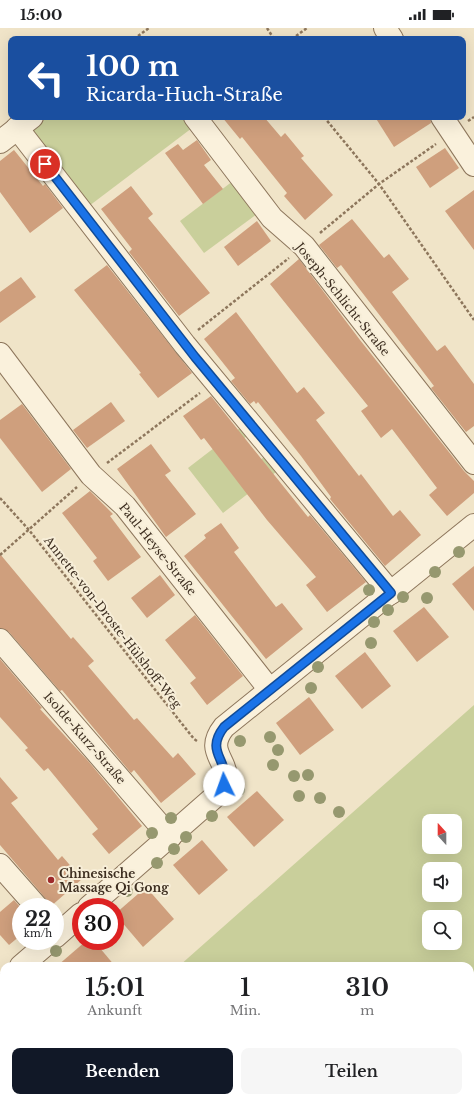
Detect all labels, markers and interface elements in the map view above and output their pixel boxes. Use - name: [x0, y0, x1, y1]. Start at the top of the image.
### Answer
- text: 15:00: [20, 5, 62, 24]
- text: 100 m: [86, 49, 179, 84]
- icon: left: [20, 52, 72, 104]
- text: Ricarda-Huch-Straße: [86, 84, 283, 106]
- pin: [28, 147, 62, 181]
- icon: arrive: [34, 153, 56, 175]
- street label: Joseph-Schlicht-Straße: [291, 238, 393, 359]
- street label: Paul-Heyse-Straße: [116, 500, 200, 598]
- street label: Annette-von-Droste-Hülshoff-Weg: [41, 532, 185, 712]
- street label: Isolde-Kurz-Straße: [41, 689, 129, 787]
- position arrow: [203, 764, 245, 806]
- north arrow: [422, 814, 462, 854]
- map controls: [422, 814, 462, 950]
- button: sound: [422, 862, 462, 902]
- place label: Chinesische Massage Qi Gong: [59, 866, 169, 895]
- marker: Chinesische Massage Qi Gong: [46, 875, 56, 885]
- speed limit sign: 30: [72, 898, 124, 950]
- text: 22: [25, 907, 51, 931]
- button: search: [422, 910, 462, 950]
- text: km/h: [24, 927, 52, 940]
- text: 15:01: [85, 973, 145, 1002]
- text: 1: [240, 973, 250, 1002]
- text: 310: [346, 973, 389, 1002]
- text: Ankunft: [87, 1002, 142, 1019]
- text: Min.: [230, 1002, 261, 1019]
- text: m: [360, 1002, 374, 1019]
- button: Beenden: [12, 1048, 233, 1094]
- button: Teilen: [241, 1048, 462, 1094]

